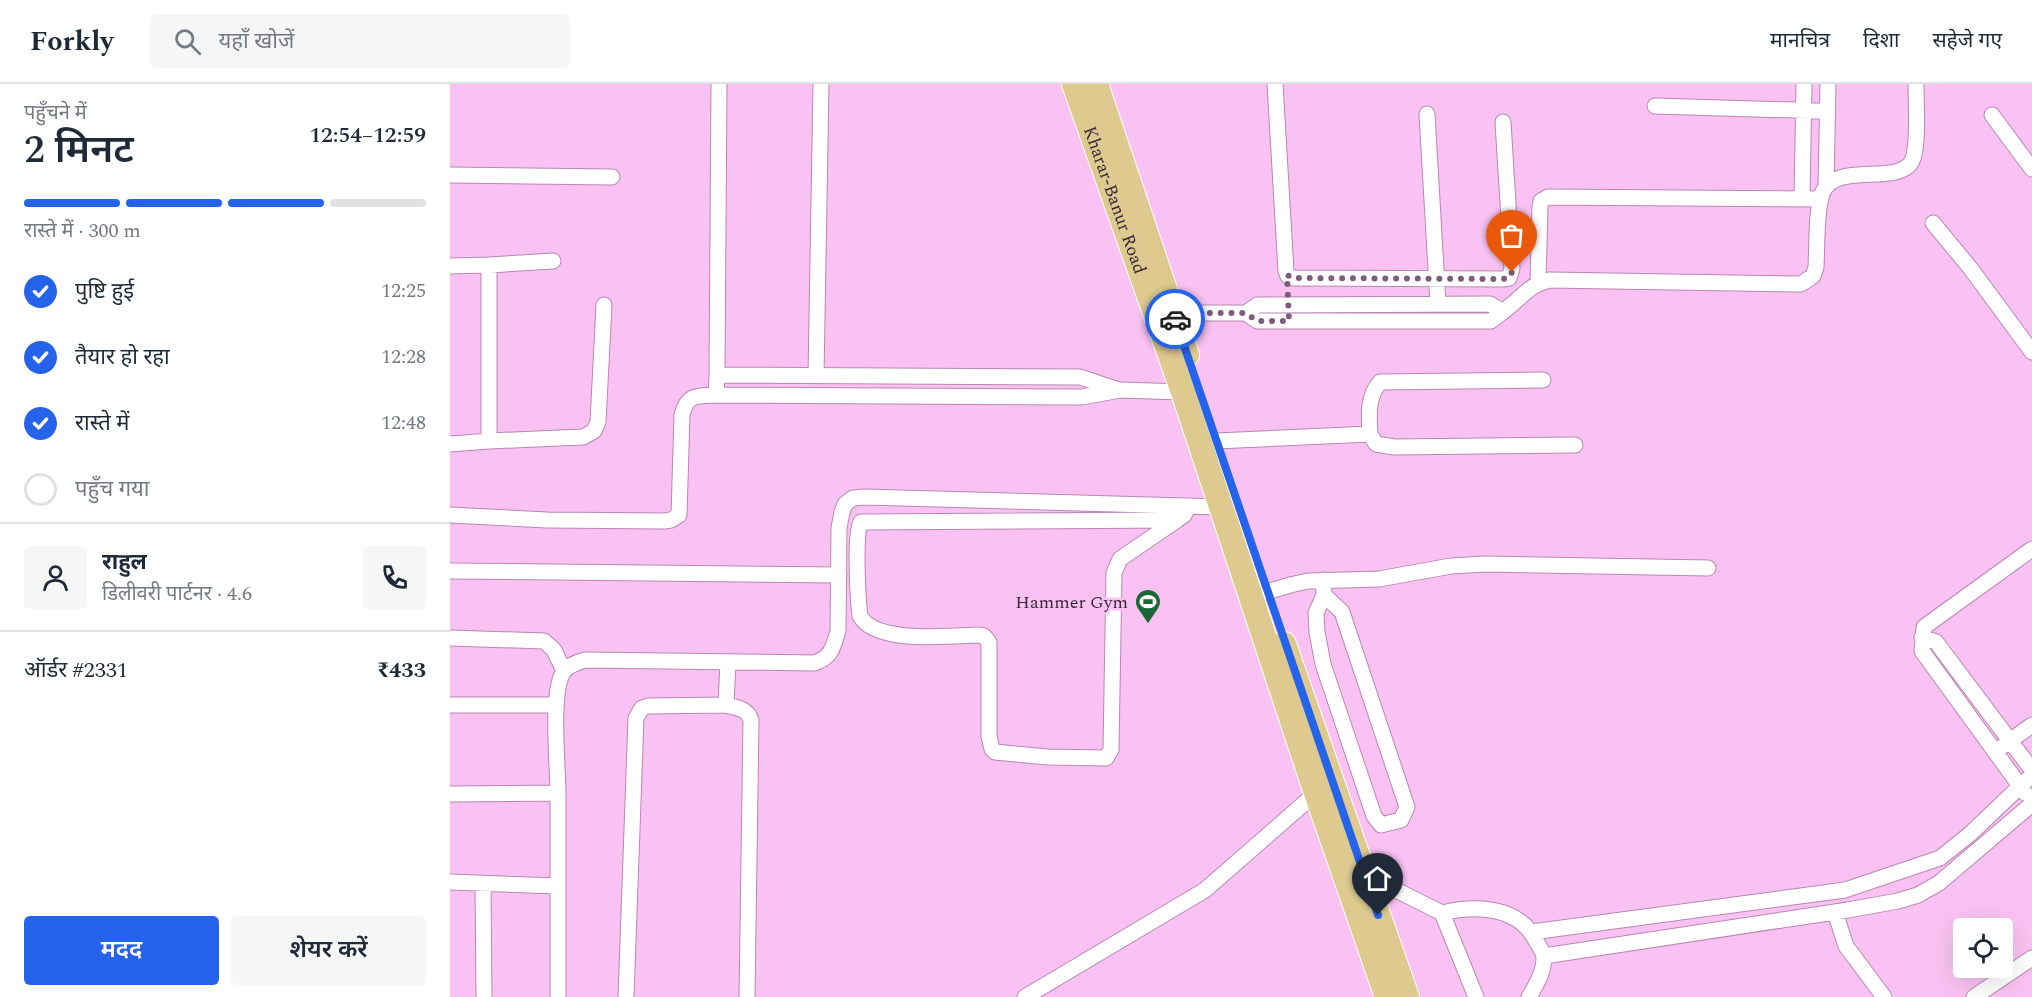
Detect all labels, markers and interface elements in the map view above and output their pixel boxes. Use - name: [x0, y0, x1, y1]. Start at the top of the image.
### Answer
- search box: [150, 14, 570, 68]
- text: Forkly: [30, 20, 114, 63]
- icon: search: [171, 25, 204, 58]
- text: यहाँ खोजें: [219, 25, 294, 58]
- text: मानचित्र: [1770, 25, 1830, 57]
- text: दिशा: [1863, 25, 1899, 57]
- text: सहेजे गए: [1932, 25, 2002, 57]
- text: पहुँचने में: [24, 98, 87, 128]
- text: 12:54–12:59: [309, 119, 426, 152]
- text: 2 मिनट: [24, 121, 134, 180]
- street label: Kharar-Banur Road: [1076, 122, 1154, 278]
- pin: [1486, 210, 1537, 272]
- text: रास्ते में · 300 m: [24, 216, 141, 246]
- icon: bag: [1495, 219, 1528, 252]
- icon: check: [24, 275, 57, 308]
- text: पुष्टि हुई: [75, 275, 134, 308]
- text: 12:25: [381, 276, 426, 306]
- courier: [1145, 289, 1205, 349]
- icon: car: [1159, 303, 1192, 336]
- icon: check: [24, 341, 57, 374]
- text: तैयार हो रहा: [75, 341, 170, 374]
- text: 12:28: [381, 342, 426, 372]
- icon: check: [24, 407, 57, 440]
- text: रास्ते में: [75, 407, 129, 440]
- text: 12:48: [381, 408, 426, 438]
- text: पहुँच गया: [75, 473, 150, 506]
- button: person: [24, 546, 87, 609]
- text: राहुल: [102, 546, 147, 579]
- button: phone: [363, 546, 426, 609]
- text: डिलीवरी पार्टनर · 4.6: [102, 579, 252, 609]
- sports icon: Hammer Gym: [1133, 587, 1163, 625]
- place label: Hammer Gym: [1015, 589, 1128, 616]
- text: ऑर्डर #2331: [24, 654, 128, 687]
- text: ₹433: [377, 654, 426, 687]
- pin: [1352, 853, 1403, 915]
- icon: home: [1361, 862, 1394, 895]
- button: मदद: [24, 916, 219, 985]
- button: शेयर करें: [231, 916, 426, 985]
- map controls: [1953, 918, 2013, 978]
- button: locate: [1953, 918, 2013, 978]

